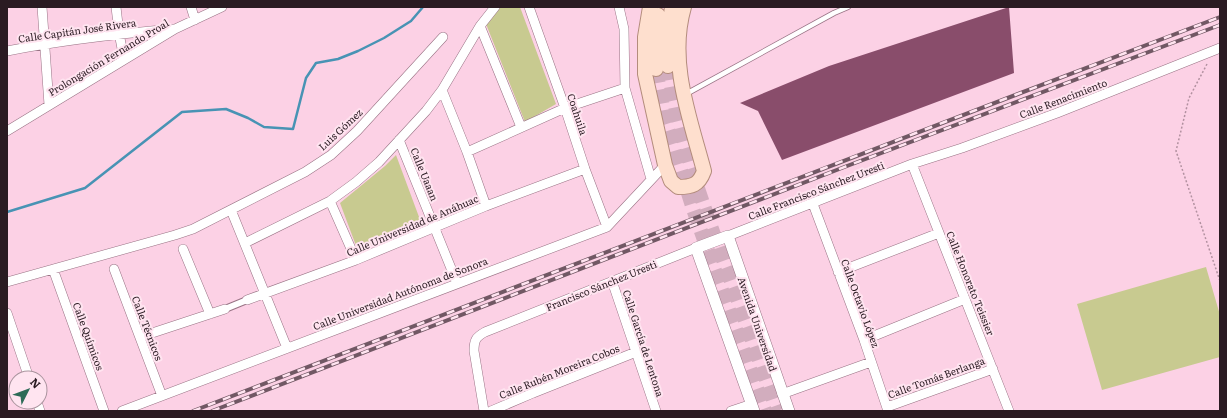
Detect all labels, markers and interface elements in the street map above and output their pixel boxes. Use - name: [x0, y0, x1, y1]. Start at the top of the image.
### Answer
- street label: Calle Capitán José Rivera: [17, 14, 138, 46]
- street label: Prolongación Fernando Proal: [45, 15, 172, 99]
- street label: Calle Renacimiento: [1017, 74, 1109, 122]
- street label: Coahuila: [564, 91, 592, 137]
- street label: Luis Gómez: [315, 105, 365, 153]
- street label: Calle Uaaan: [407, 145, 443, 203]
- street label: Calle Francisco Sánchez Uresti: [746, 157, 887, 223]
- street label: Calle Universidad de Anáhuac: [344, 190, 480, 260]
- street label: Calle Honorato Teissier: [943, 228, 999, 338]
- street label: Calle Universidad Autónoma de Sonora: [310, 252, 490, 333]
- street label: Francisco Sánchez Uresti: [543, 256, 659, 314]
- street label: Calle Octavio López: [838, 257, 884, 349]
- street label: Avenida Universidad: [735, 275, 781, 373]
- street label: Calle García de Lentona: [620, 287, 669, 399]
- street label: Calle Técnicos: [129, 294, 167, 363]
- street label: Calle Químicos: [70, 300, 108, 373]
- street label: Calle Rubén Moreira Cobos: [497, 340, 622, 402]
- street label: Calle Tomás Berlanga: [885, 352, 987, 402]
- north arrow: [8, 370, 48, 410]
- text: N: [27, 374, 45, 391]

